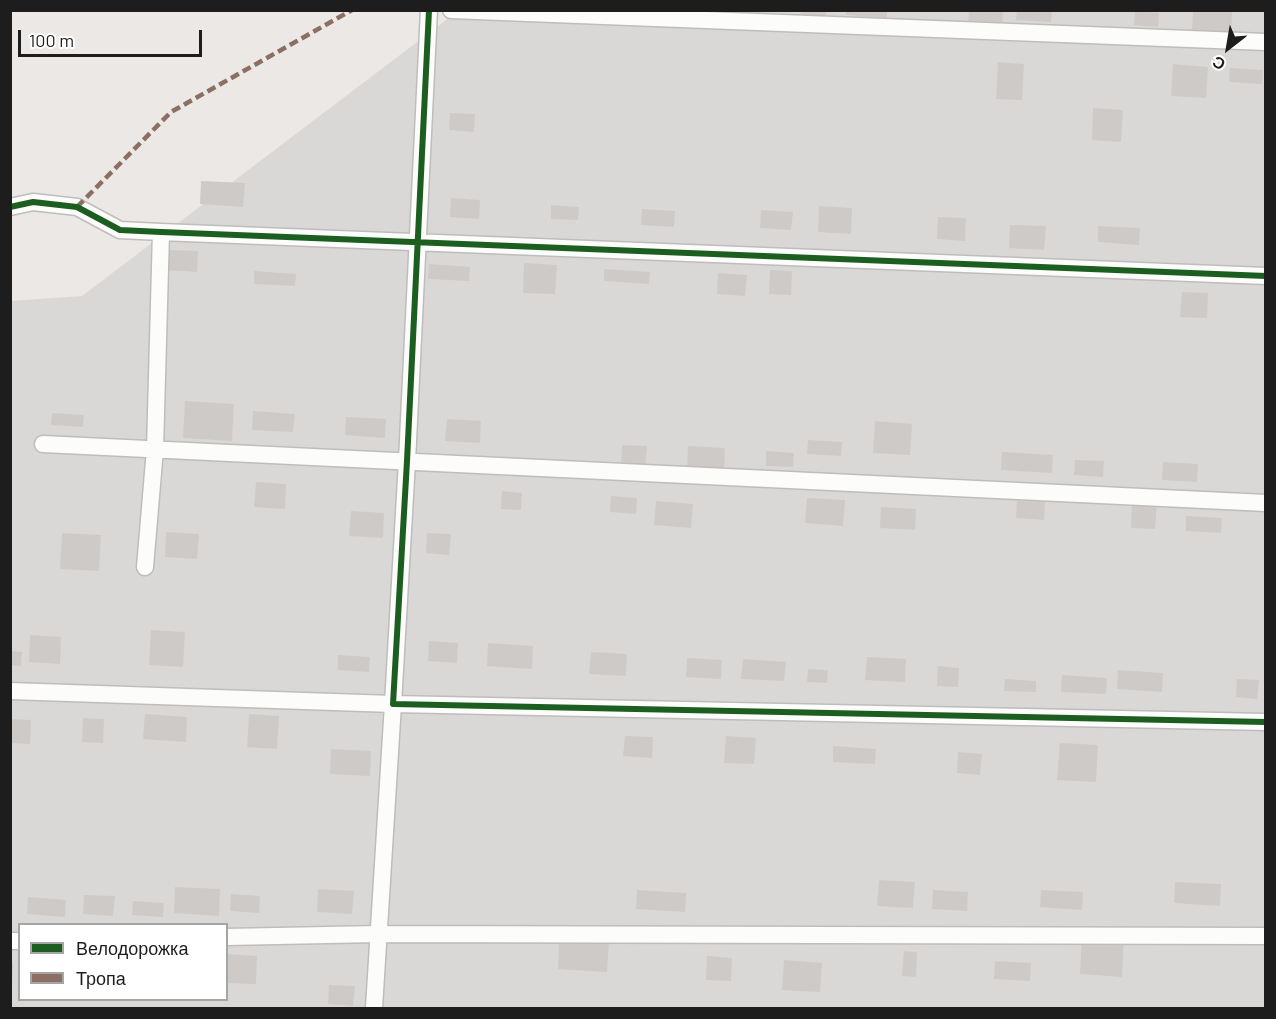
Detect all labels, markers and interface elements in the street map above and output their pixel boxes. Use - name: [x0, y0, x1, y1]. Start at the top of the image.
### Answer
- scale bar: [21, 18, 206, 56]
- north arrow: [1198, 18, 1258, 78]
- text: 100 m: [29, 29, 74, 51]
- text: С: [1209, 53, 1228, 75]
- legend: [18, 923, 228, 1001]
- text: Велодорожка: [76, 937, 188, 959]
- text: Тропа: [76, 967, 126, 989]

